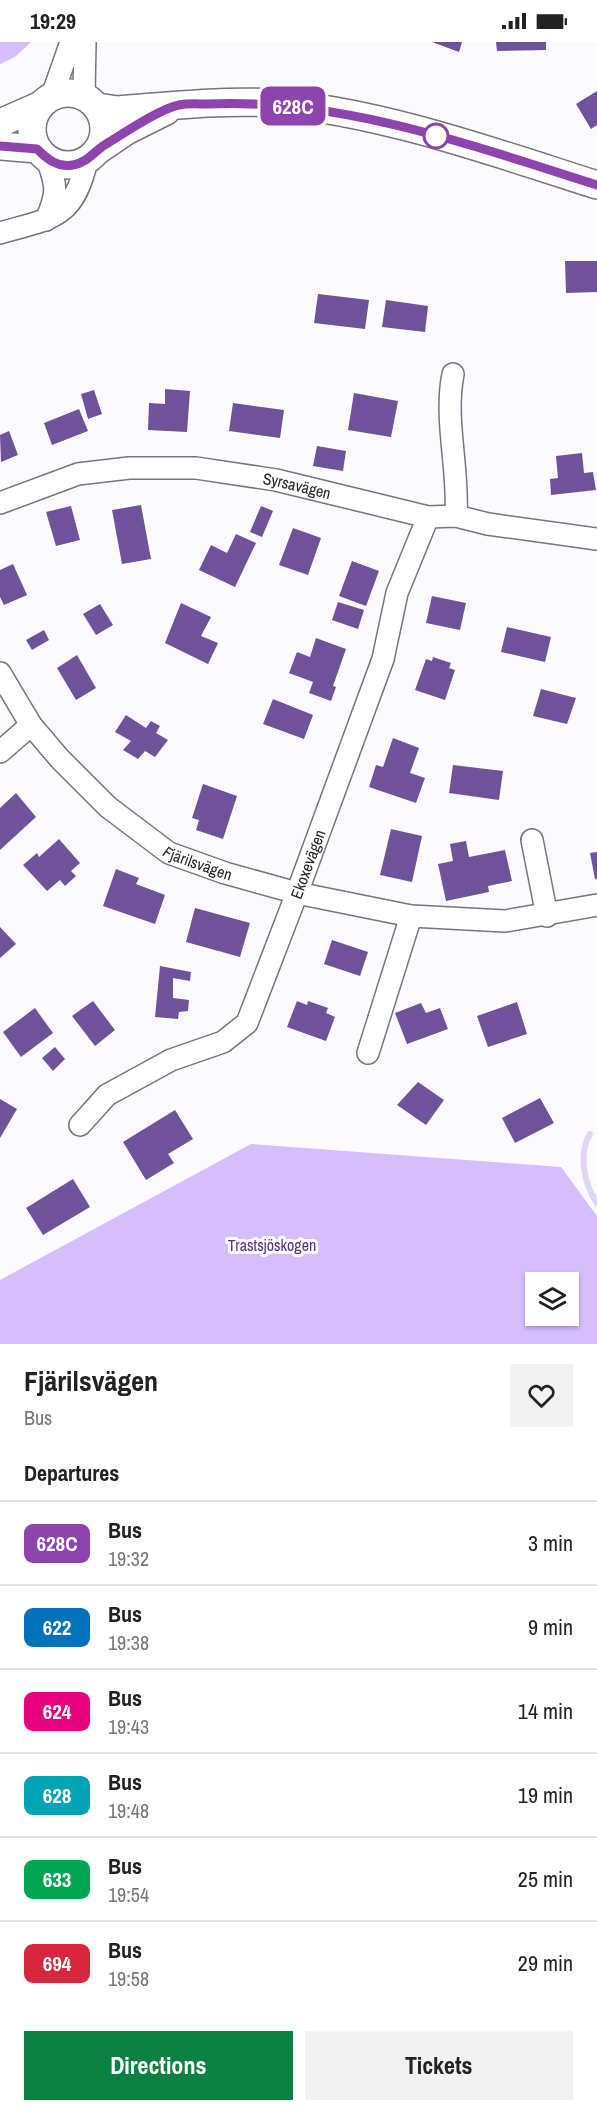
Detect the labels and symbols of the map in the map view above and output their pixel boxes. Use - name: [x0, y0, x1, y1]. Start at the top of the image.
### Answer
- line badge: 628C: [251, 86, 335, 126]
- unlabelled marker: [423, 123, 449, 149]
- street label: Syrsavägen: [261, 467, 333, 504]
- street label: Ekoxevägen: [285, 826, 330, 902]
- street label: Fjärilsvägen: [158, 841, 234, 885]
- park label: Trastsjöskogen: [228, 1234, 316, 1256]

